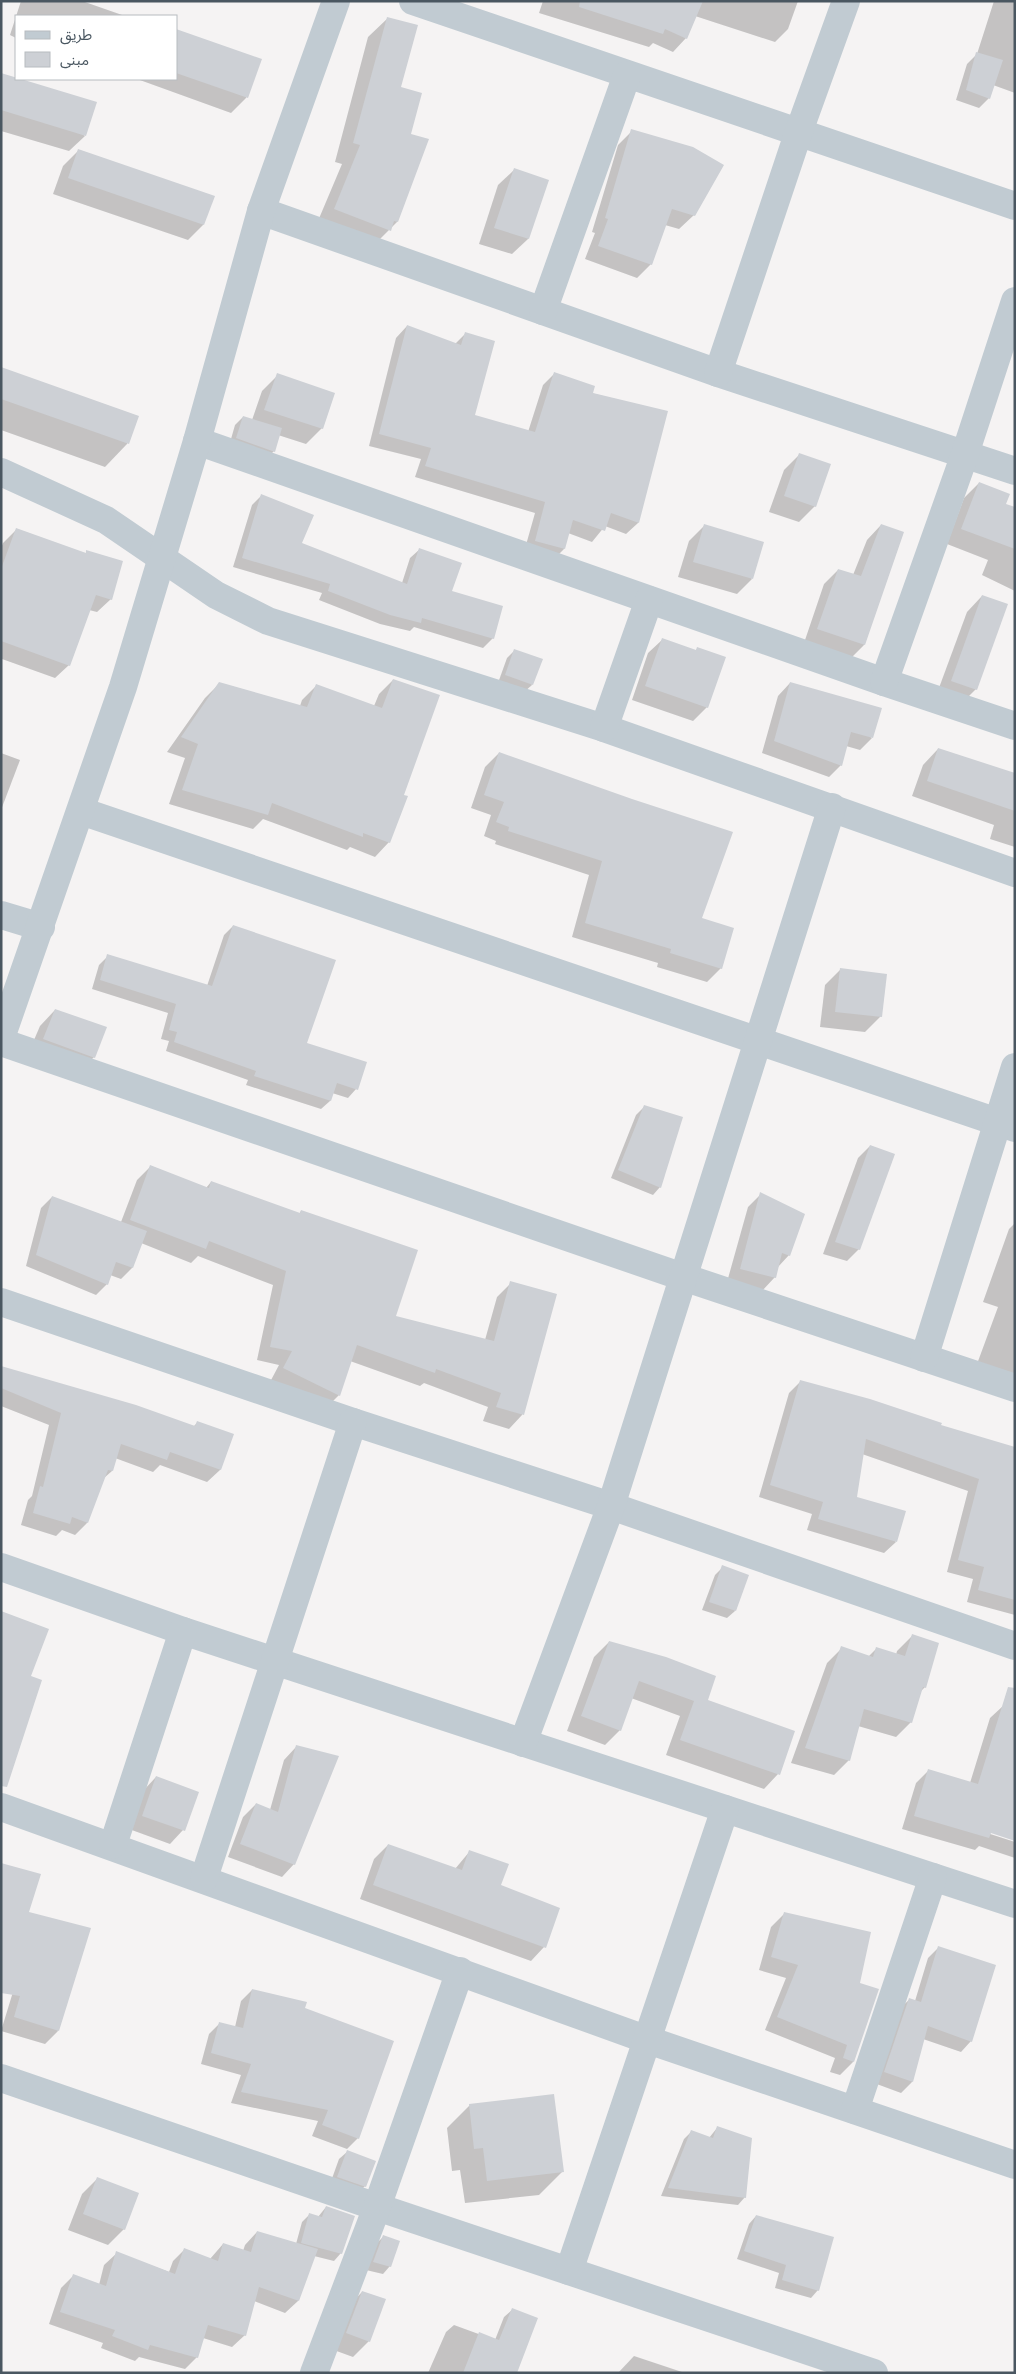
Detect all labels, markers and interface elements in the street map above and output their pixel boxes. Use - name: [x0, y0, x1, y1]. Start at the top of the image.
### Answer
- legend: [15, 15, 178, 80]
- text: طريق: [60, 26, 92, 45]
- text: مبنى: [60, 51, 89, 69]

